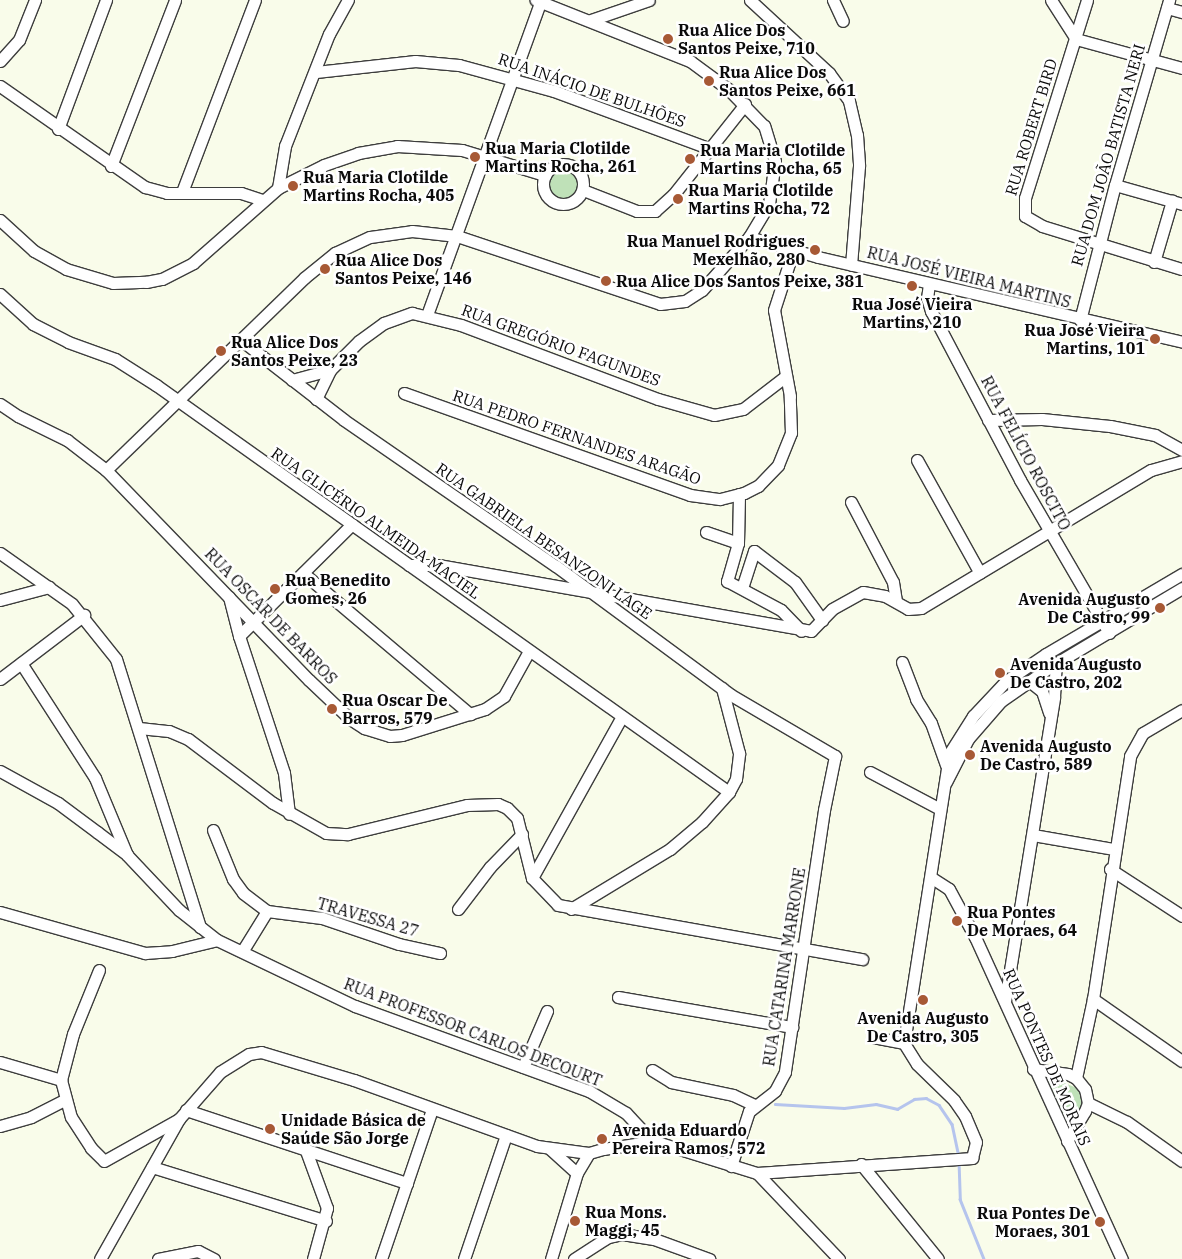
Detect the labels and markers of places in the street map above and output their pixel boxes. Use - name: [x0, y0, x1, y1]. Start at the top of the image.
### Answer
- place label: Rua Alice Dos Santos Peixe, 710: [678, 20, 815, 58]
- marker: Rua Alice Dos Santos Peixe, 710: [662, 33, 674, 45]
- place label: Rua Alice Dos Santos Peixe, 661: [719, 62, 856, 100]
- marker: Rua Alice Dos Santos Peixe, 661: [703, 75, 715, 87]
- place label: Rua Maria Clotilde Martins Rocha, 261: [485, 138, 637, 176]
- place label: Rua Maria Clotilde Martins Rocha, 65: [700, 140, 845, 178]
- marker: Rua Maria Clotilde Martins Rocha, 261: [469, 151, 481, 163]
- marker: Rua Maria Clotilde Martins Rocha, 65: [684, 153, 696, 165]
- place label: Rua Maria Clotilde Martins Rocha, 405: [303, 167, 455, 205]
- marker: Rua Maria Clotilde Martins Rocha, 405: [287, 180, 299, 192]
- place label: Rua Maria Clotilde Martins Rocha, 72: [688, 180, 833, 218]
- marker: Rua Maria Clotilde Martins Rocha, 72: [672, 193, 684, 205]
- place label: Rua Manuel Rodrigues Mexelhão, 280: [627, 231, 805, 269]
- marker: Rua Manuel Rodrigues Mexelhão, 280: [809, 244, 821, 256]
- place label: Rua Alice Dos Santos Peixe, 146: [335, 250, 472, 288]
- marker: Rua Alice Dos Santos Peixe, 146: [319, 263, 331, 275]
- place label: Rua Alice Dos Santos Peixe, 381: [616, 271, 864, 291]
- marker: Rua Alice Dos Santos Peixe, 381: [600, 275, 612, 287]
- marker: Rua José Vieira Martins, 210: [906, 280, 918, 292]
- place label: Rua José Vieira Martins, 210: [852, 294, 972, 332]
- place label: Rua José Vieira Martins, 101: [1024, 320, 1145, 358]
- place label: Rua Alice Dos Santos Peixe, 23: [231, 332, 358, 370]
- marker: Rua José Vieira Martins, 101: [1149, 333, 1161, 345]
- marker: Rua Alice Dos Santos Peixe, 23: [215, 345, 227, 357]
- place label: Rua Benedito Gomes, 26: [285, 570, 391, 608]
- marker: Rua Benedito Gomes, 26: [269, 583, 281, 595]
- place label: Avenida Augusto De Castro, 99: [1018, 589, 1150, 627]
- marker: Avenida Augusto De Castro, 99: [1154, 602, 1166, 614]
- place label: Avenida Augusto De Castro, 202: [1010, 654, 1142, 692]
- marker: Avenida Augusto De Castro, 202: [994, 667, 1006, 679]
- place label: Rua Oscar De Barros, 579: [342, 690, 447, 728]
- marker: Rua Oscar De Barros, 579: [326, 703, 338, 715]
- place label: Avenida Augusto De Castro, 589: [980, 736, 1112, 774]
- marker: Avenida Augusto De Castro, 589: [964, 749, 976, 761]
- place label: Rua Pontes De Moraes, 64: [967, 902, 1077, 940]
- marker: Rua Pontes De Moraes, 64: [951, 915, 963, 927]
- marker: Avenida Augusto De Castro, 305: [917, 994, 929, 1006]
- place label: Avenida Augusto De Castro, 305: [857, 1008, 989, 1046]
- place label: Unidade Básica de Saúde São Jorge: [281, 1110, 426, 1148]
- place label: Avenida Eduardo Pereira Ramos, 572: [612, 1120, 766, 1158]
- marker: Unidade Básica de Saúde São Jorge: [263, 1122, 277, 1136]
- marker: Avenida Eduardo Pereira Ramos, 572: [596, 1133, 608, 1145]
- place label: Rua Mons. Maggi, 45: [585, 1202, 667, 1240]
- place label: Rua Pontes De Moraes, 301: [977, 1203, 1090, 1241]
- marker: Rua Mons. Maggi, 45: [569, 1215, 581, 1227]
- marker: Rua Pontes De Moraes, 301: [1094, 1216, 1106, 1228]

